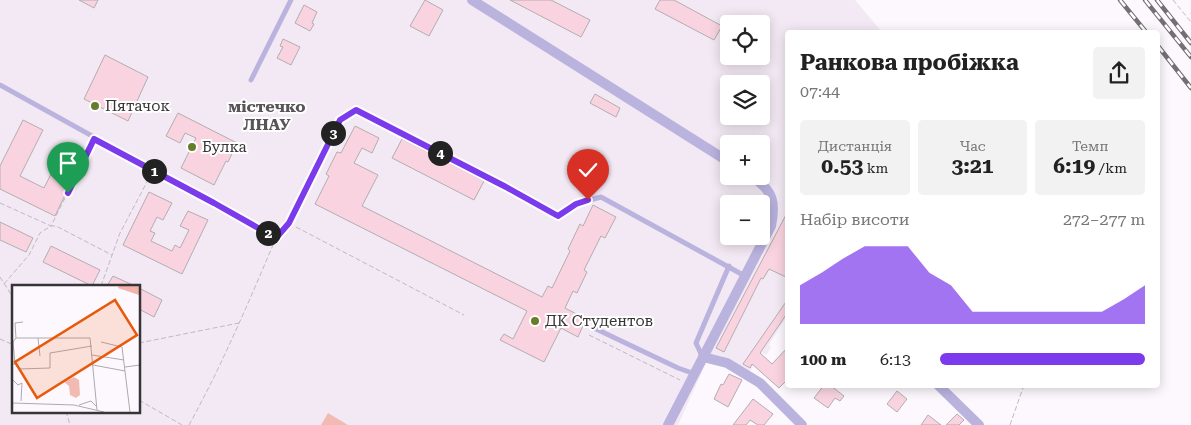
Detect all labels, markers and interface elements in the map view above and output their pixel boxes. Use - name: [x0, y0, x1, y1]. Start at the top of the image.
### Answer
- map controls: [720, 15, 770, 245]
- button: locate: [720, 15, 770, 65]
- button: share: [1093, 47, 1145, 99]
- text: Ранкова пробіжка: [800, 50, 1019, 75]
- button: layers: [720, 75, 770, 125]
- text: 07:44: [800, 82, 840, 101]
- place label: Пятачок: [105, 97, 170, 115]
- district label: містечко ЛНАУ: [228, 97, 306, 134]
- marker: Пятачок: [89, 100, 101, 112]
- pin: 3: [320, 120, 346, 146]
- text: 3: [330, 125, 337, 141]
- button: +: [720, 135, 770, 185]
- place label: Булка: [202, 138, 247, 156]
- text: Дистанція: [818, 138, 892, 154]
- text: Час: [959, 138, 986, 154]
- text: Темп: [1072, 138, 1108, 154]
- pin: 4: [428, 140, 452, 166]
- marker: Булка: [186, 141, 198, 153]
- pin: [47, 142, 89, 193]
- text: 4: [437, 145, 444, 161]
- icon: arrive: [54, 149, 82, 177]
- pin: [567, 149, 609, 200]
- text: 0.53: [821, 154, 863, 178]
- text: 3:21: [952, 154, 993, 178]
- text: 6:19: [1053, 154, 1095, 178]
- icon: check: [574, 156, 602, 184]
- pin: 1: [142, 158, 166, 184]
- text: km: [863, 160, 888, 176]
- text: /km: [1095, 160, 1127, 176]
- text: 1: [151, 163, 158, 179]
- button: −: [720, 195, 770, 245]
- text: Набір висоти: [800, 210, 910, 229]
- text: 272–277 m: [1063, 210, 1145, 229]
- pin: 2: [256, 220, 280, 246]
- text: 2: [265, 225, 272, 241]
- inset map: [12, 285, 140, 412]
- place label: ДК Студентов: [545, 312, 653, 330]
- marker: ДК Студентов: [529, 315, 541, 327]
- text: 100 m: [800, 350, 846, 369]
- text: 6:13: [880, 350, 911, 369]

